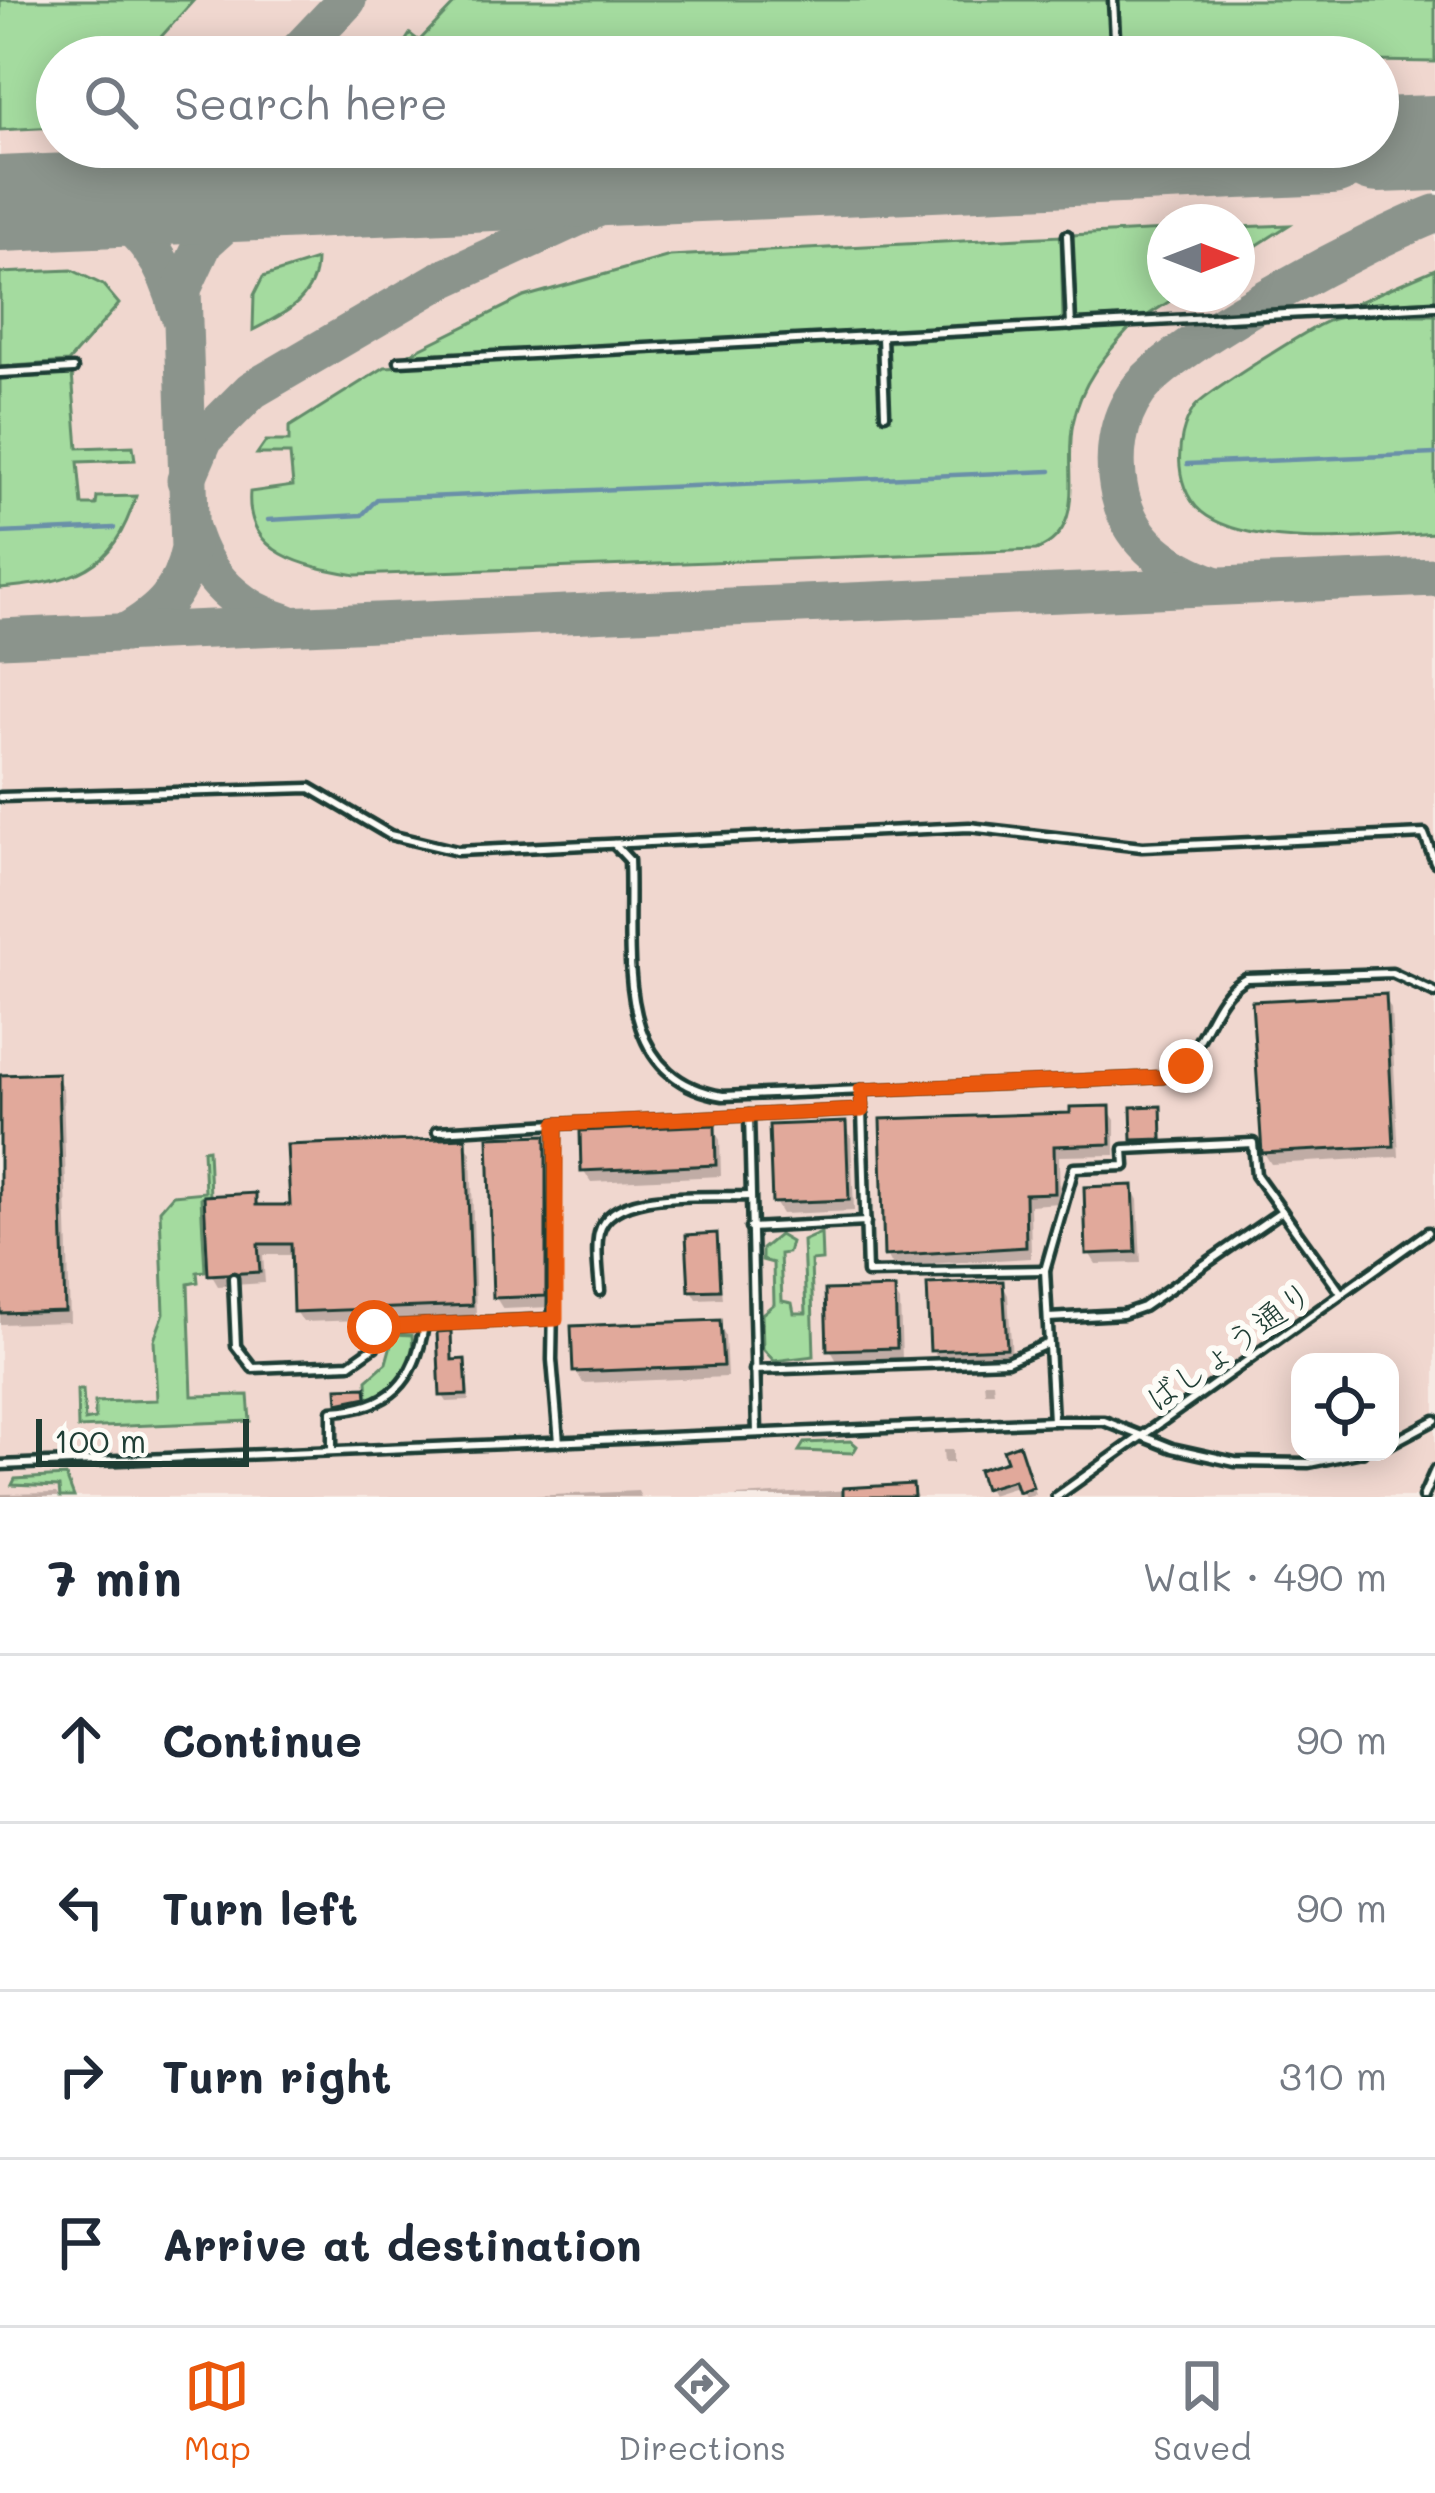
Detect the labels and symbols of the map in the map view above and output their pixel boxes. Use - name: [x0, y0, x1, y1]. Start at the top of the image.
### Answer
- north arrow: [1147, 204, 1255, 312]
- route end: [1159, 1039, 1213, 1093]
- street label: ばしょう通り: [1135, 1269, 1321, 1421]
- route start: [347, 1300, 401, 1354]
- scale bar: [36, 1413, 249, 1466]

